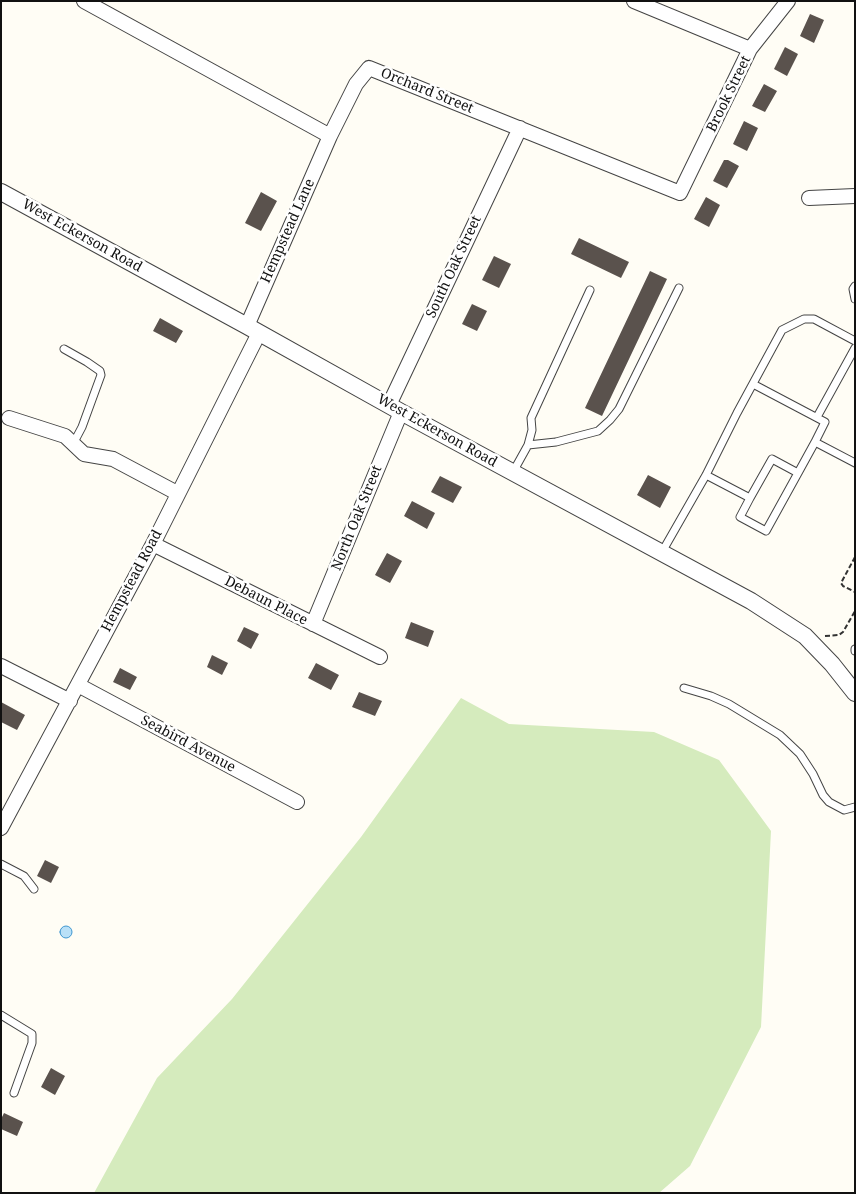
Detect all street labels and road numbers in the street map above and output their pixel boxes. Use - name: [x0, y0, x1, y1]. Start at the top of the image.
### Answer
- street label: Brook Street: [703, 53, 755, 135]
- street label: Orchard Street: [378, 65, 476, 117]
- street label: Hempstead Lane: [257, 176, 319, 286]
- street label: West Eckerson Road: [19, 196, 145, 276]
- street label: South Oak Street: [423, 213, 485, 321]
- street label: West Eckerson Road: [374, 391, 500, 471]
- street label: North Oak Street: [328, 463, 386, 573]
- street label: Hempstead Road: [98, 527, 166, 635]
- street label: Debaun Place: [222, 573, 310, 629]
- street label: Seabird Avenue: [138, 712, 238, 776]

